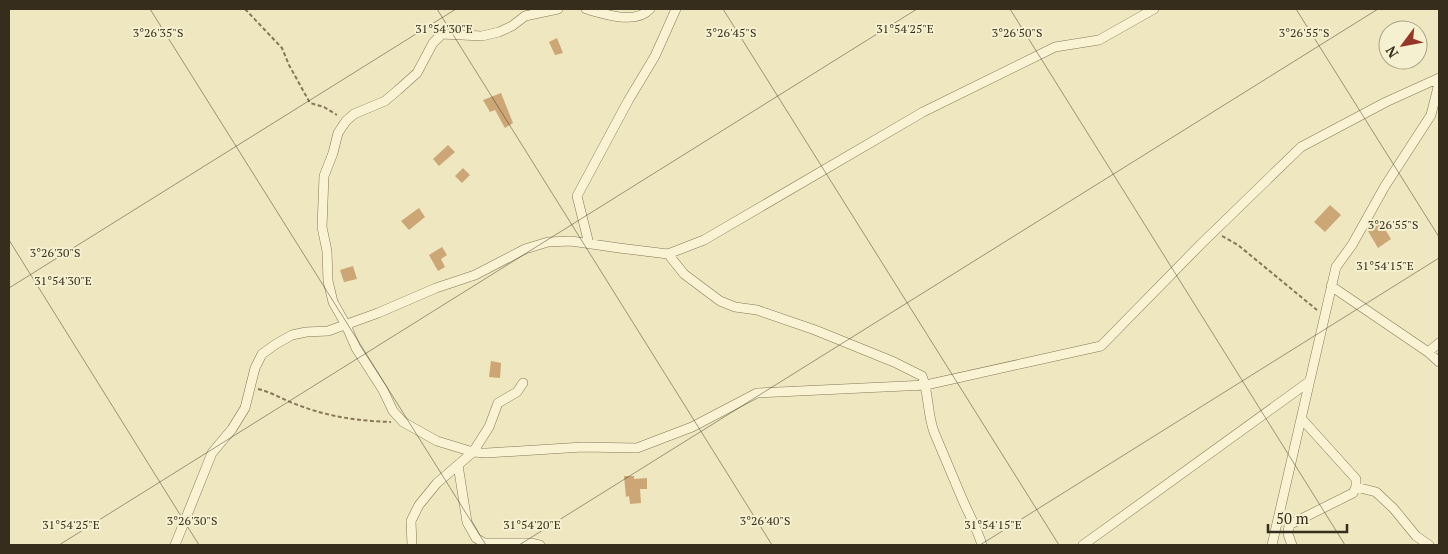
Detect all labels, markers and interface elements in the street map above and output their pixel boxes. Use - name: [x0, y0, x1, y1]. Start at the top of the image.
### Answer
- north arrow: [1378, 20, 1428, 70]
- text: 31°54'30"E: [415, 21, 473, 36]
- text: 31°54'25"E: [876, 21, 934, 36]
- text: 3°26'35"S: [133, 25, 183, 40]
- text: 3°26'45"S: [706, 25, 756, 40]
- text: 3°26'50"S: [992, 25, 1042, 40]
- text: 3°26'55"S: [1279, 25, 1329, 40]
- text: N: [1380, 42, 1402, 62]
- text: 3°26'55"S: [1368, 217, 1418, 232]
- text: 3°26'30"S: [30, 245, 80, 260]
- text: 31°54'15"E: [1356, 258, 1414, 273]
- text: 31°54'30"E: [34, 273, 92, 288]
- scale bar: [1268, 502, 1347, 534]
- text: 50 m: [1276, 508, 1309, 528]
- text: 3°26'30"S: [167, 513, 217, 528]
- text: 3°26'40"S: [740, 513, 790, 528]
- text: 31°54'25"E: [42, 517, 100, 532]
- text: 31°54'20"E: [503, 517, 561, 532]
- text: 31°54'15"E: [964, 517, 1022, 532]

